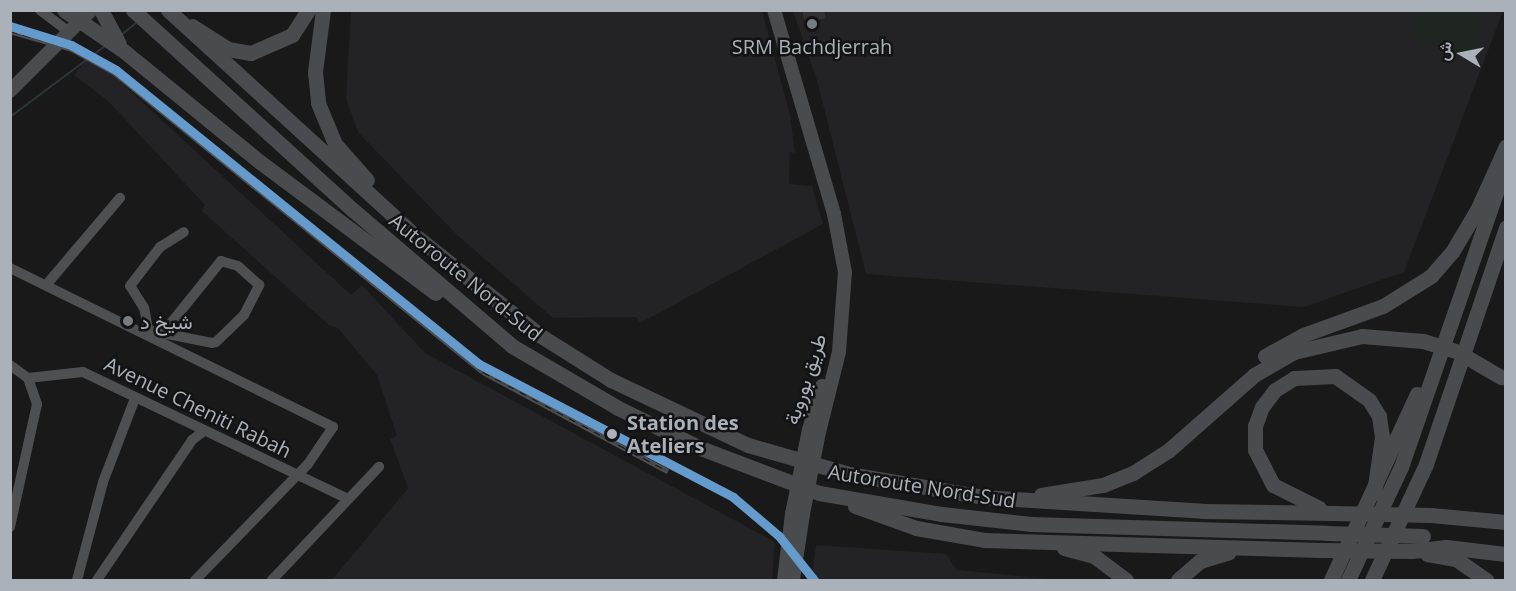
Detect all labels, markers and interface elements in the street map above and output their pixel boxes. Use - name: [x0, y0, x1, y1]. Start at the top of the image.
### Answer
- marker: SRM Bachdjerrah: [805, 17, 819, 31]
- north arrow: [1432, 24, 1492, 84]
- place label: SRM Bachdjerrah: [732, 34, 892, 58]
- text: ش: [1432, 40, 1457, 62]
- street label: Autoroute Nord-Sud: [385, 208, 547, 346]
- place label: شيخ د: [140, 309, 193, 333]
- marker: شيخ د: [121, 314, 135, 328]
- street label: طريق بوروبة: [779, 331, 831, 427]
- street label: Avenue Cheniti Rabah: [101, 351, 295, 463]
- place label: Station des Ateliers: [627, 410, 739, 457]
- marker: Station des Ateliers: [602, 424, 622, 444]
- street label: Autoroute Nord-Sud: [827, 459, 1017, 513]

